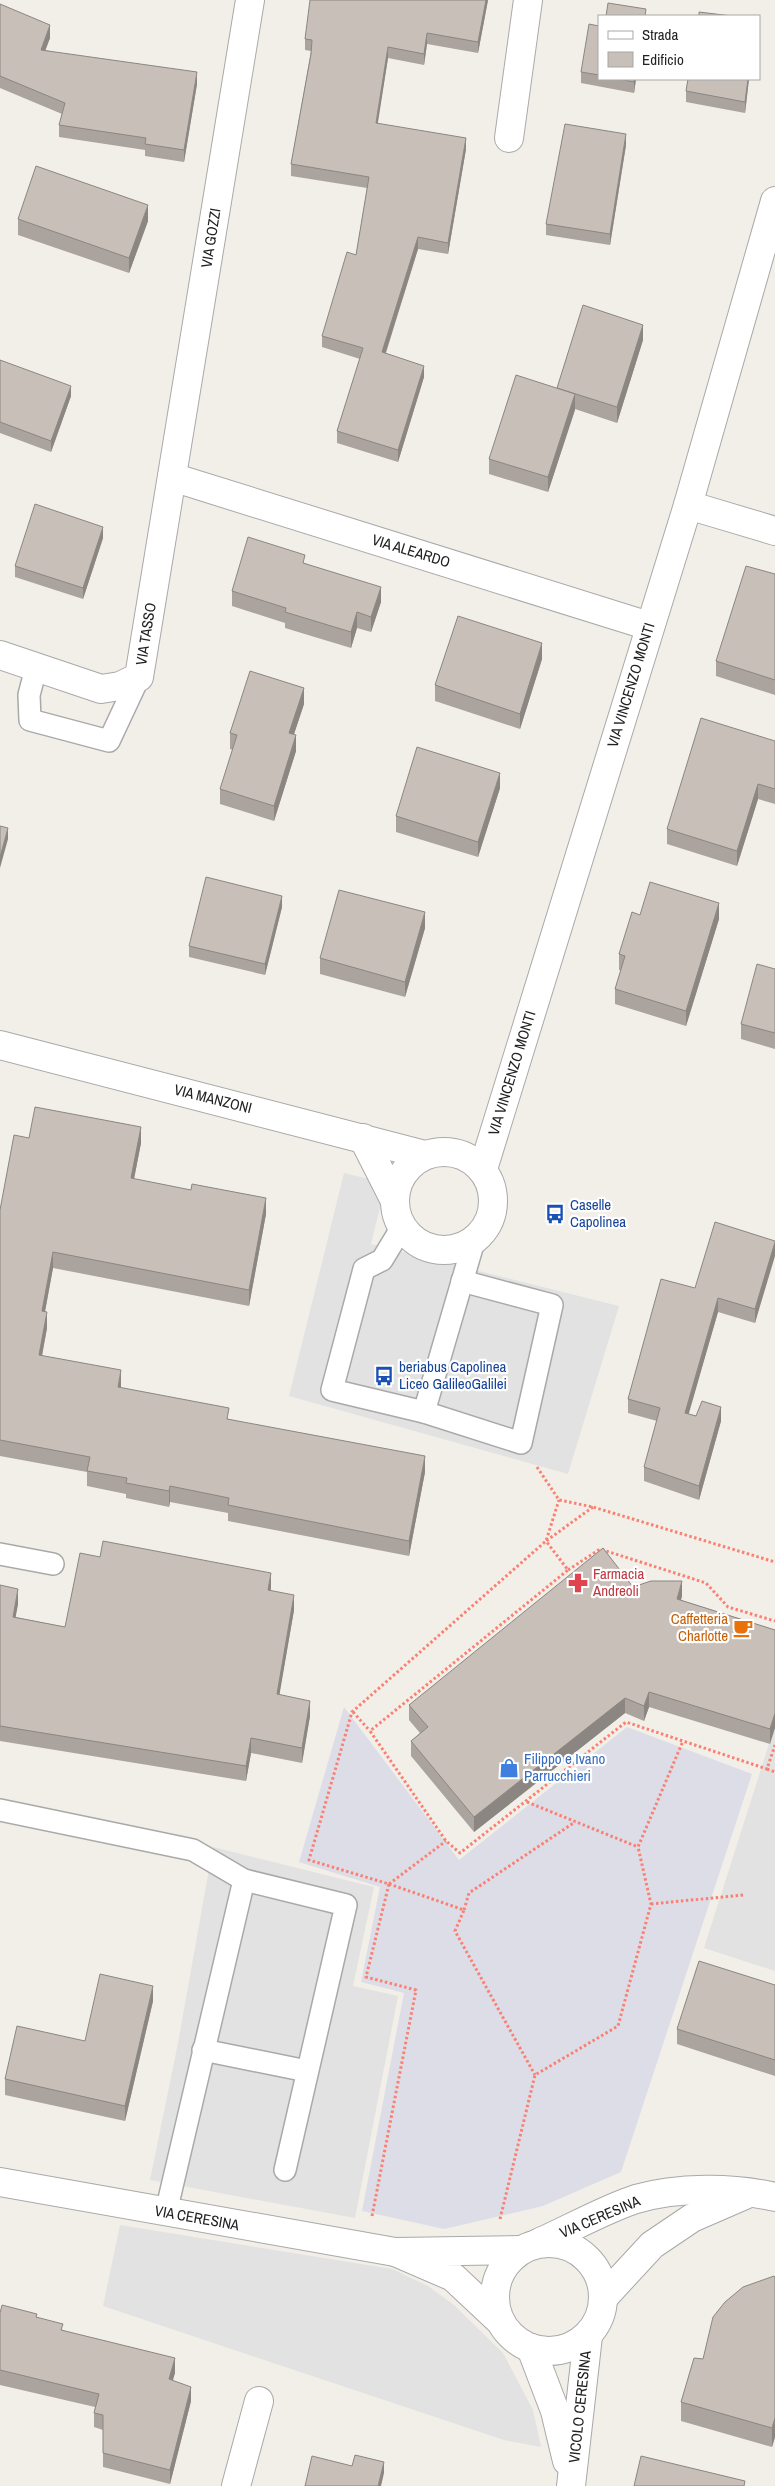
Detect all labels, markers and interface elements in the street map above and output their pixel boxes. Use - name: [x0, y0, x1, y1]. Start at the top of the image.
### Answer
- legend: [598, 15, 760, 80]
- text: Strada: [642, 24, 678, 45]
- text: Edificio: [642, 49, 684, 70]
- street label: VIA GOZZI: [195, 207, 226, 269]
- street label: VIA ALEARDO: [369, 529, 453, 572]
- street label: VIA TASSO: [130, 601, 161, 667]
- street label: VIA VINCENZO MONTI: [602, 620, 659, 750]
- street label: VIA VINCENZO MONTI: [483, 1008, 540, 1138]
- street label: VIA MANZONI: [172, 1079, 254, 1118]
- place label: Caselle Capolinea: [570, 1194, 626, 1232]
- bus stop icon: Caselle Capolinea: [544, 1203, 566, 1225]
- place label: beriabus Capolinea Liceo GalileoGalilei: [399, 1356, 507, 1394]
- bus stop icon: beriabus Capolinea Liceo GalileoGalilei: [373, 1365, 395, 1387]
- place label: Farmacia Andreoli: [592, 1563, 645, 1601]
- pharmacy icon: Farmacia Andreoli: [567, 1572, 589, 1594]
- place label: Caffetteria Charlotte: [671, 1608, 728, 1646]
- cafe icon: Caffetteria Charlotte: [732, 1617, 754, 1639]
- place label: Filippo e Ivano Parrucchieri: [524, 1748, 606, 1786]
- shop icon: Filippo e Ivano Parrucchieri: [498, 1757, 520, 1779]
- street label: VIA CERESINA: [556, 2190, 644, 2243]
- street label: VIA CERESINA: [153, 2200, 242, 2235]
- street label: VICOLO CERESINA: [563, 2349, 596, 2464]

